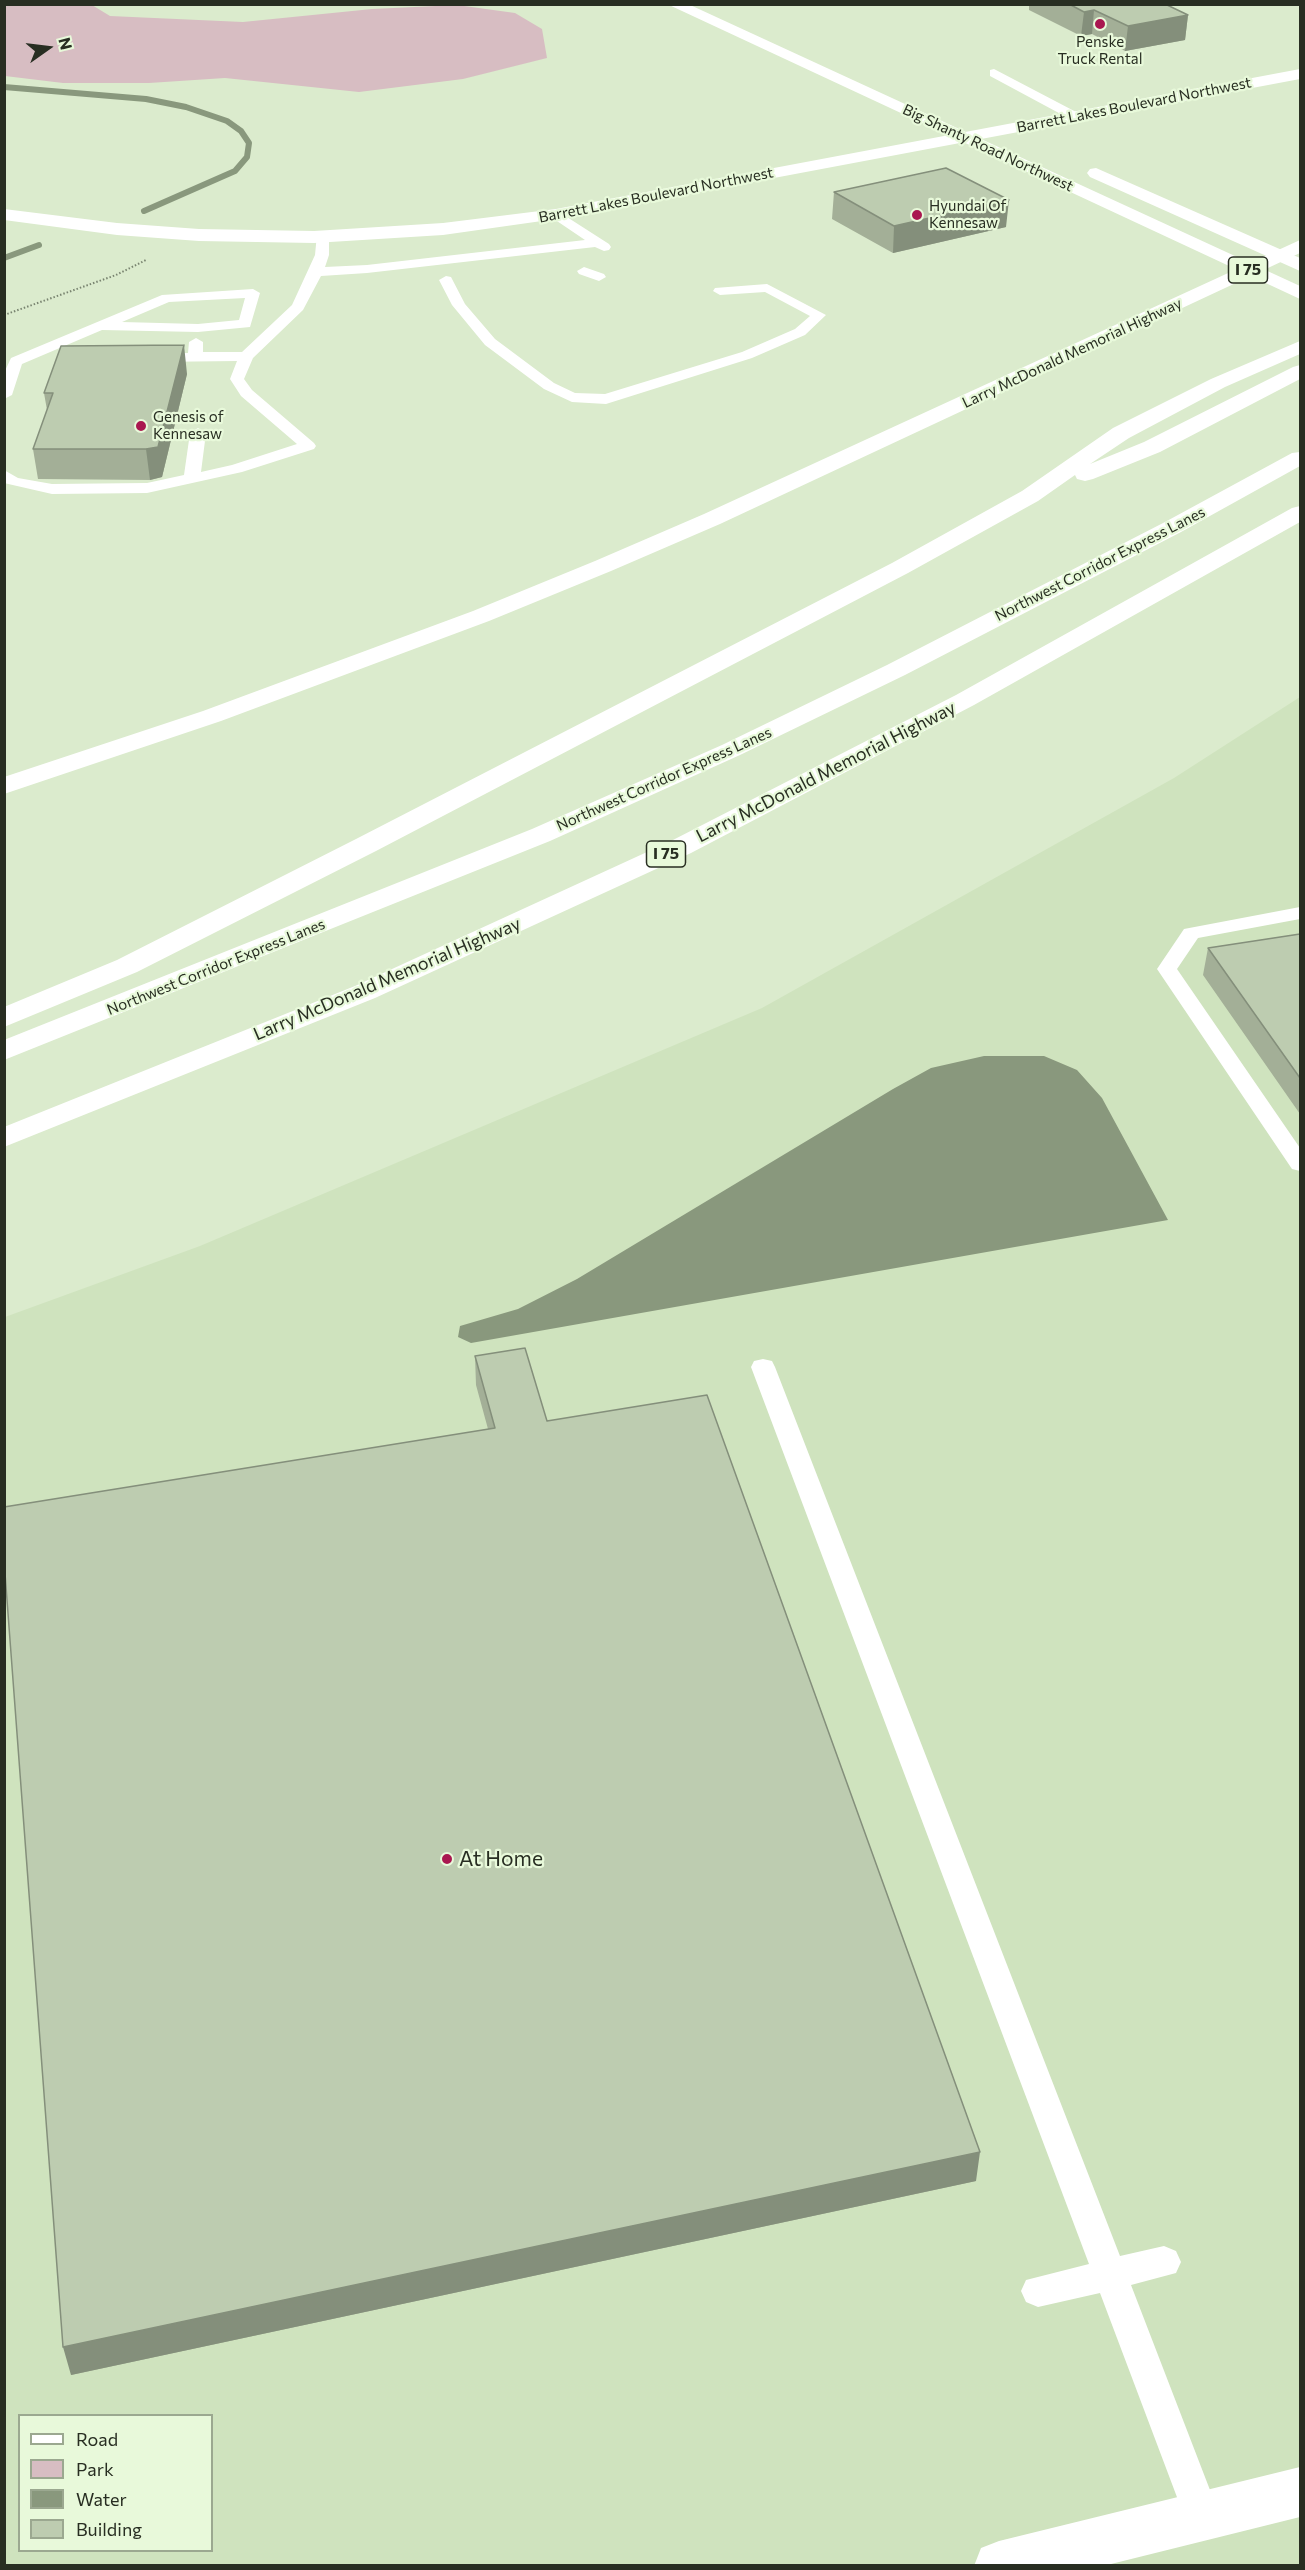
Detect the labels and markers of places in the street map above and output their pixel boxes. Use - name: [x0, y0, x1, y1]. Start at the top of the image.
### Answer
- marker: Penske Truck Rental: [1093, 17, 1107, 31]
- place label: Penske Truck Rental: [1057, 33, 1143, 68]
- place label: Hyundai Of Kennesaw: [929, 197, 1006, 232]
- marker: Hyundai Of Kennesaw: [910, 208, 924, 222]
- place label: Genesis of Kennesaw: [153, 408, 224, 443]
- marker: Genesis of Kennesaw: [134, 419, 148, 433]
- place label: At Home: [459, 1846, 543, 1872]
- marker: At Home: [440, 1852, 454, 1866]

